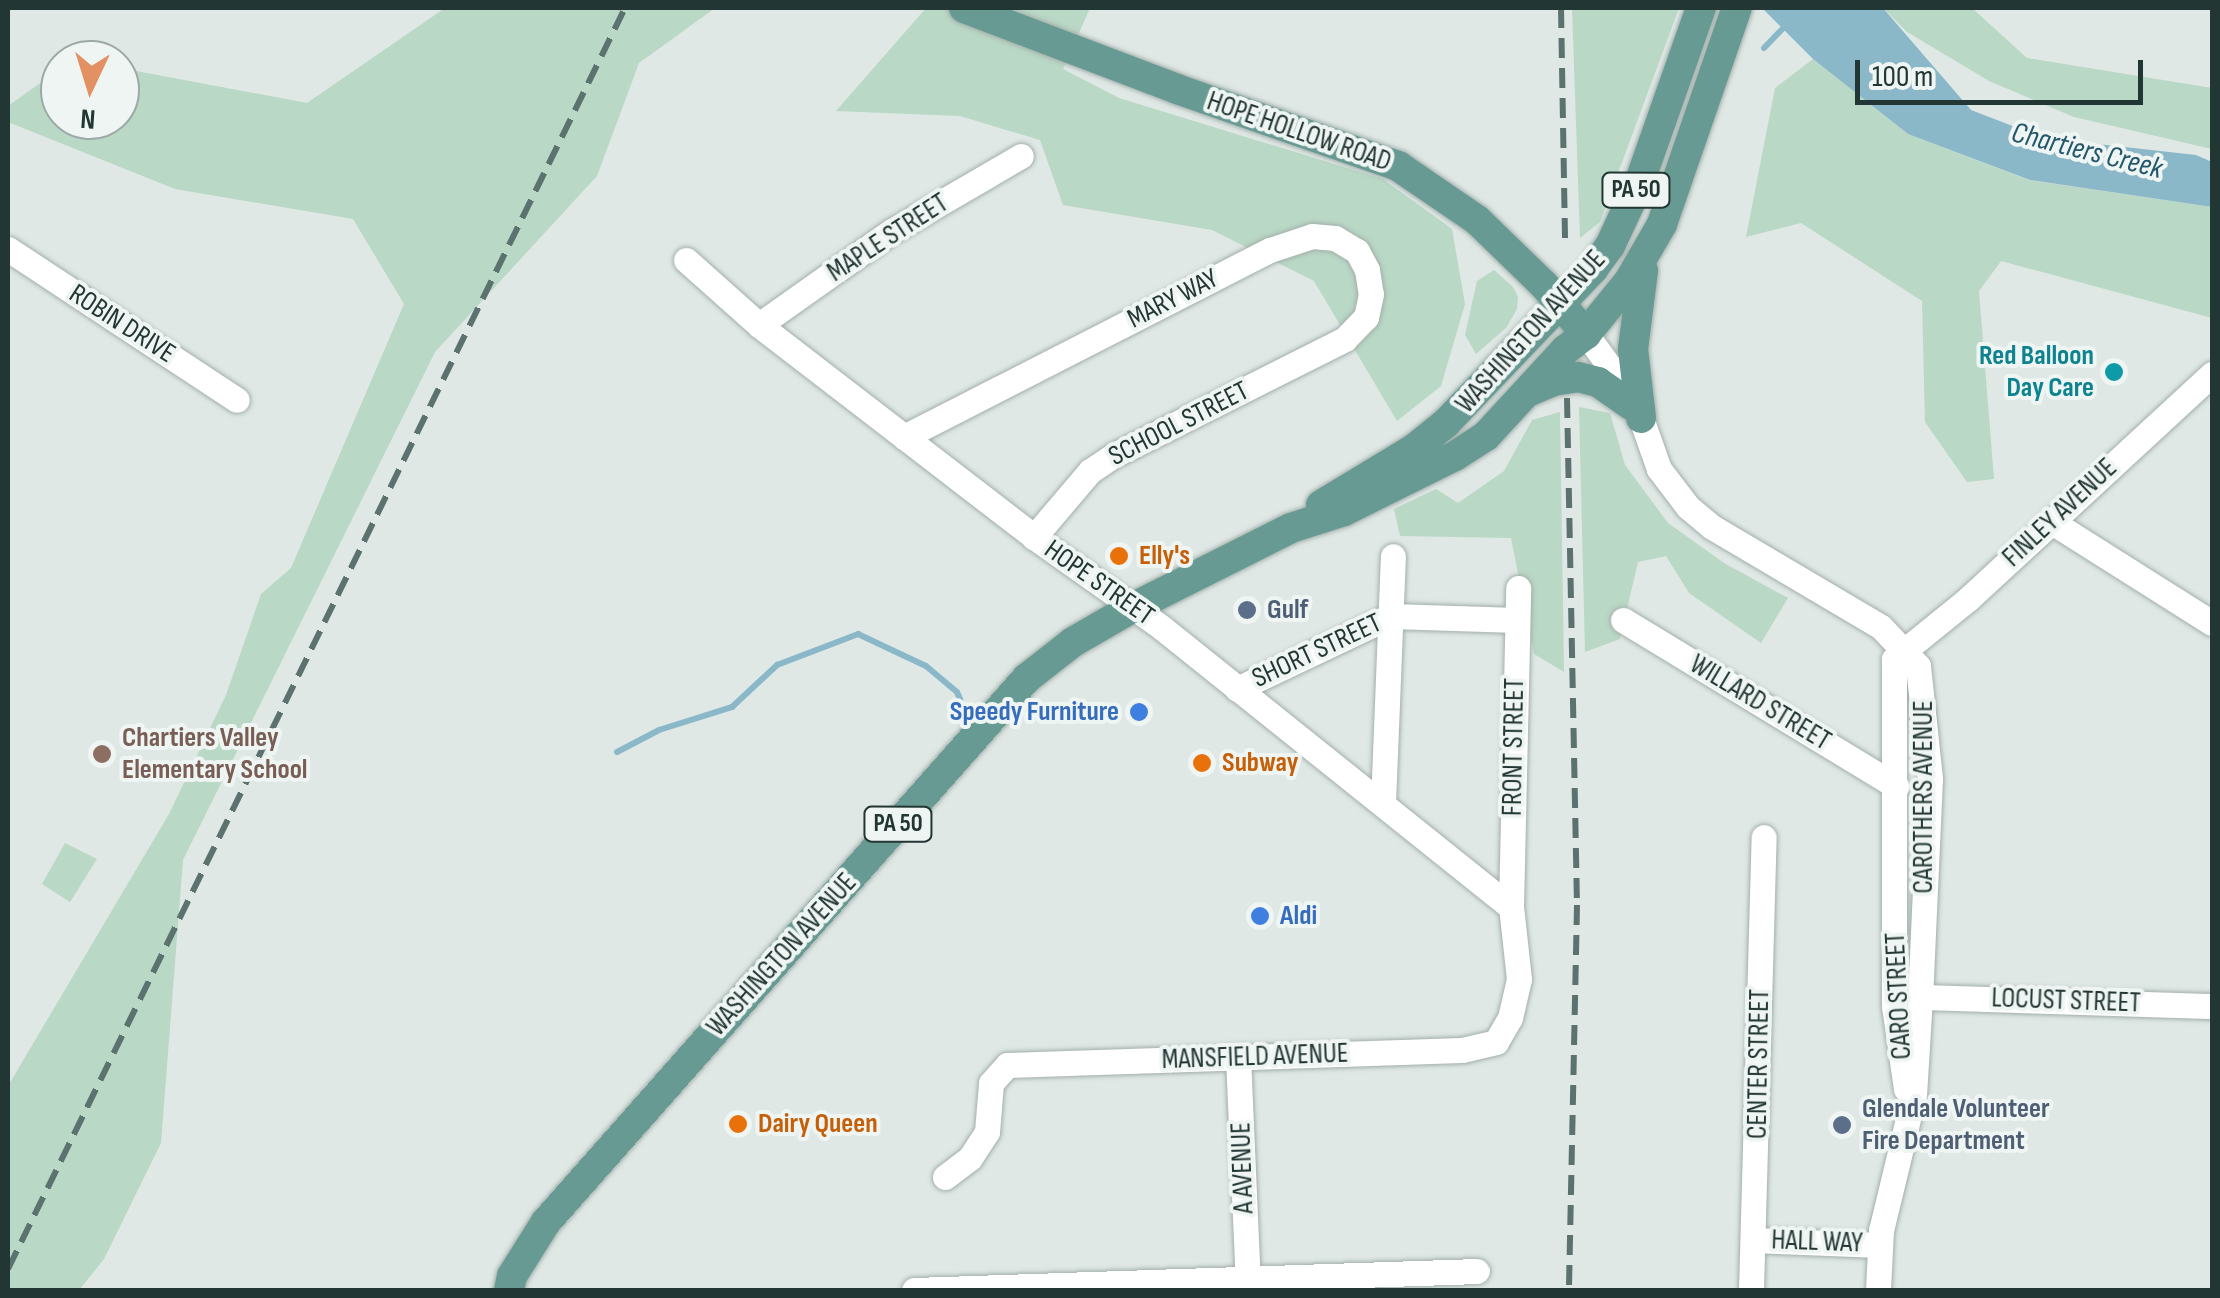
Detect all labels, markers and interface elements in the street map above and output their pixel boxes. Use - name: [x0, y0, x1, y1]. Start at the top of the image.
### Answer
- north arrow: [40, 40, 140, 140]
- scale bar: [1860, 40, 2148, 102]
- text: 100 m: [1872, 59, 1933, 95]
- street label: HOPE HOLLOW ROAD: [1202, 85, 1396, 179]
- text: N: [79, 101, 97, 135]
- water label: Chartiers Creek: [2008, 115, 2166, 187]
- road number: PA 50: [1601, 170, 1671, 210]
- street label: MAPLE STREET: [821, 187, 955, 289]
- street label: WASHINGTON AVENUE: [1449, 244, 1613, 420]
- street label: MARY WAY: [1122, 262, 1224, 336]
- street label: ROBIN DRIVE: [63, 277, 181, 371]
- place label: Red Balloon Day Care: [1979, 339, 2094, 405]
- marker: Red Balloon Day Care: [2103, 361, 2125, 383]
- street label: SCHOOL STREET: [1103, 374, 1255, 474]
- street label: FINLEY AVENUE: [1996, 452, 2124, 574]
- street label: HOPE STREET: [1038, 533, 1160, 633]
- place label: Elly's: [1139, 539, 1190, 573]
- marker: Elly's: [1108, 545, 1130, 567]
- place label: Gulf: [1267, 593, 1308, 627]
- marker: Gulf: [1236, 599, 1258, 621]
- street label: SHORT STREET: [1247, 606, 1387, 696]
- street label: WILLARD STREET: [1683, 648, 1837, 758]
- street label: FRONT STREET: [1496, 678, 1532, 816]
- place label: Speedy Furniture: [950, 695, 1119, 729]
- street label: CAROTHERS AVENUE: [1907, 700, 1941, 894]
- marker: Speedy Furniture: [1128, 701, 1150, 723]
- place label: Chartiers Valley Elementary School: [122, 721, 308, 787]
- marker: Chartiers Valley Elementary School: [91, 743, 113, 765]
- place label: Subway: [1222, 746, 1298, 780]
- marker: Subway: [1191, 752, 1213, 774]
- road number: PA 50: [863, 804, 933, 844]
- street label: WASHINGTON AVENUE: [700, 867, 864, 1043]
- place label: Aldi: [1280, 899, 1317, 933]
- marker: Aldi: [1249, 905, 1271, 927]
- street label: CARO STREET: [1879, 932, 1919, 1060]
- street label: LOCUST STREET: [1991, 982, 2141, 1020]
- street label: CENTER STREET: [1741, 989, 1777, 1139]
- street label: MANSFIELD AVENUE: [1161, 1037, 1349, 1077]
- place label: Glendale Volunteer Fire Department: [1862, 1092, 2050, 1158]
- place label: Dairy Queen: [758, 1107, 878, 1141]
- marker: Dairy Queen: [727, 1113, 749, 1135]
- marker: Glendale Volunteer Fire Department: [1831, 1114, 1853, 1136]
- street label: A AVENUE: [1225, 1122, 1261, 1214]
- street label: HALL WAY: [1771, 1224, 1863, 1260]

